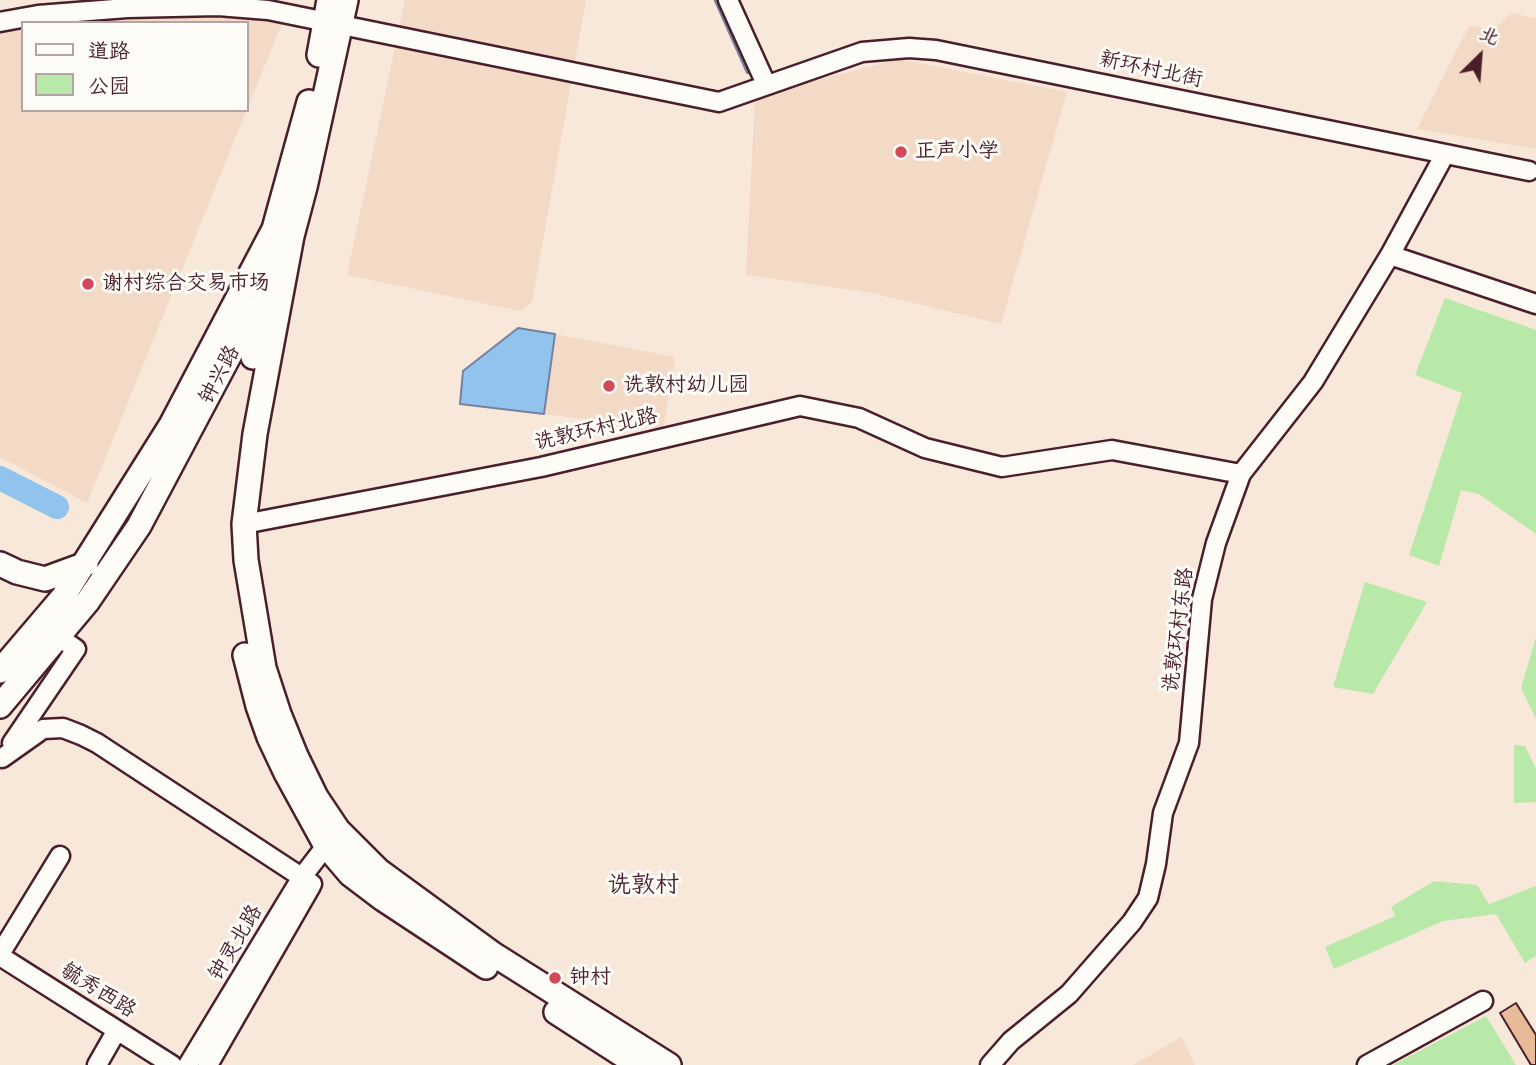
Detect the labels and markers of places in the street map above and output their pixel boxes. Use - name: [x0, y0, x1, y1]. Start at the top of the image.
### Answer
- place label: 正声小学: [915, 139, 999, 165]
- marker: 正声小学: [893, 144, 909, 160]
- place label: 谢村综合交易市场: [102, 271, 270, 297]
- marker: 谢村综合交易市场: [80, 276, 96, 292]
- place label: 诜敦村幼儿园: [623, 373, 749, 399]
- marker: 诜敦村幼儿园: [601, 378, 617, 394]
- place label: 钟村: [569, 965, 611, 991]
- marker: 钟村: [547, 970, 563, 986]

